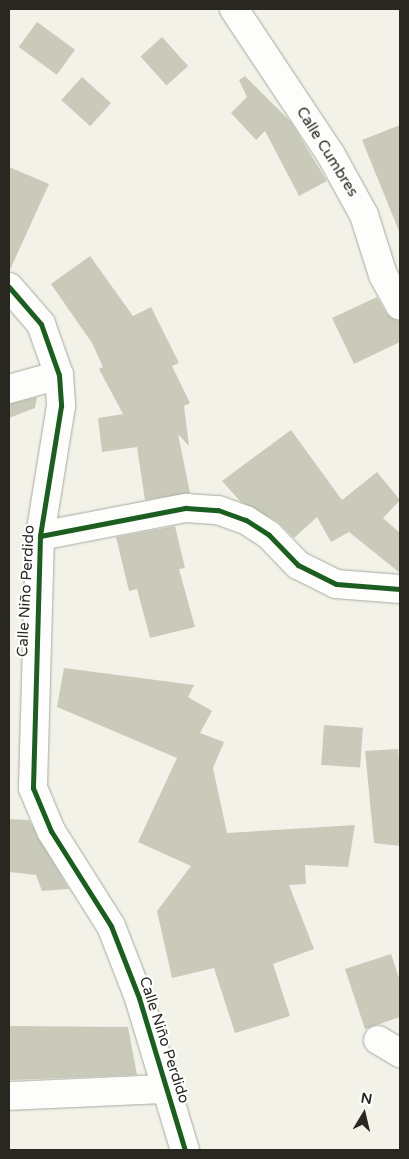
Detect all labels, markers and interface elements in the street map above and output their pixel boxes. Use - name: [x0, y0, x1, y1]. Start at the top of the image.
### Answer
- street label: Calle Cumbres: [292, 104, 362, 200]
- street label: Calle Niño Perdido: [14, 525, 38, 657]
- street label: Calle Niño Perdido: [135, 974, 193, 1106]
- north arrow: [339, 1089, 389, 1139]
- text: N: [360, 1089, 373, 1108]

